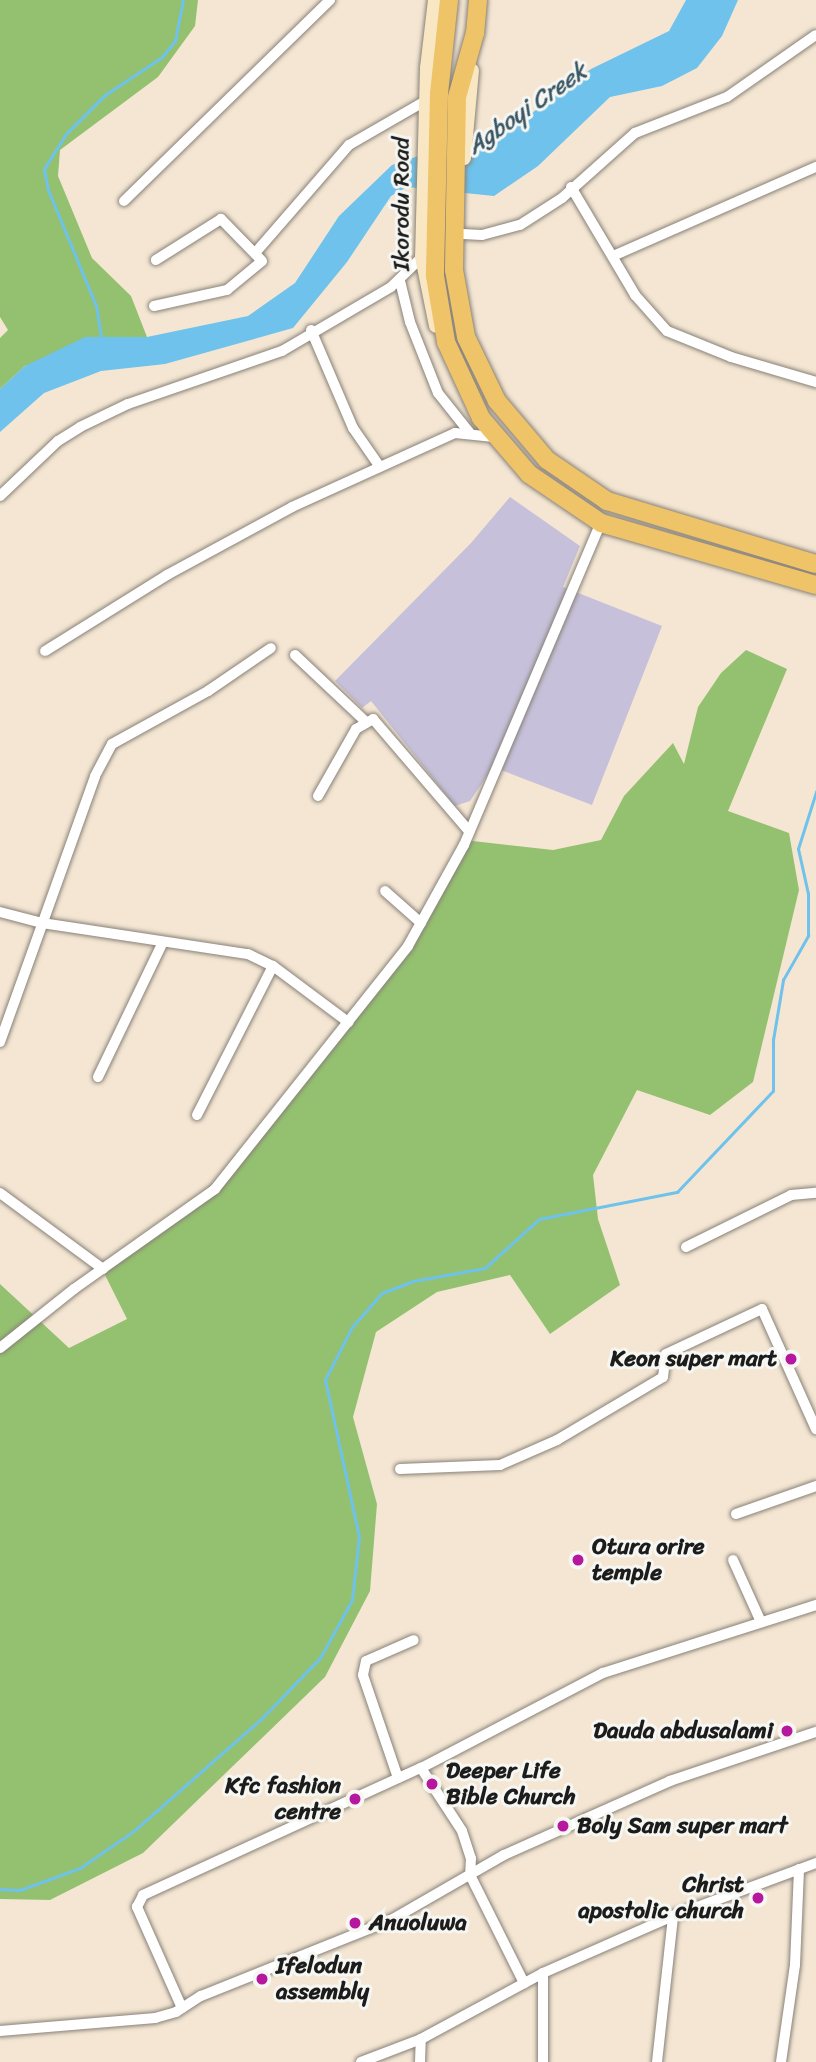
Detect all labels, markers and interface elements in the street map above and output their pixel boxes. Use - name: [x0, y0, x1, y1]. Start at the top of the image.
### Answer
- water label: Agboyi Creek: [461, 57, 593, 161]
- street label: Ikorodu Road: [388, 137, 416, 271]
- place label: Keon super mart: [611, 1345, 777, 1373]
- marker: Keon super mart: [783, 1351, 799, 1367]
- place label: Otura orire temple: [592, 1533, 704, 1587]
- marker: Otura orire temple: [570, 1552, 586, 1568]
- place label: Dauda abdusalami: [594, 1717, 773, 1745]
- marker: Dauda abdusalami: [779, 1723, 795, 1739]
- place label: Deeper Life Bible Church: [446, 1757, 576, 1811]
- place label: Kfc fashion centre: [225, 1772, 341, 1826]
- marker: Deeper Life Bible Church: [424, 1776, 440, 1792]
- marker: Kfc fashion centre: [347, 1791, 363, 1807]
- place label: Boly Sam super mart: [577, 1812, 787, 1840]
- marker: Boly Sam super mart: [555, 1818, 571, 1834]
- place label: Christ apostolic church: [578, 1871, 744, 1925]
- marker: Christ apostolic church: [750, 1890, 766, 1906]
- place label: Anuoluwa: [369, 1909, 467, 1937]
- marker: Anuoluwa: [347, 1915, 363, 1931]
- place label: Ifelodun assembly: [276, 1952, 369, 2006]
- marker: Ifelodun assembly: [254, 1971, 270, 1987]

